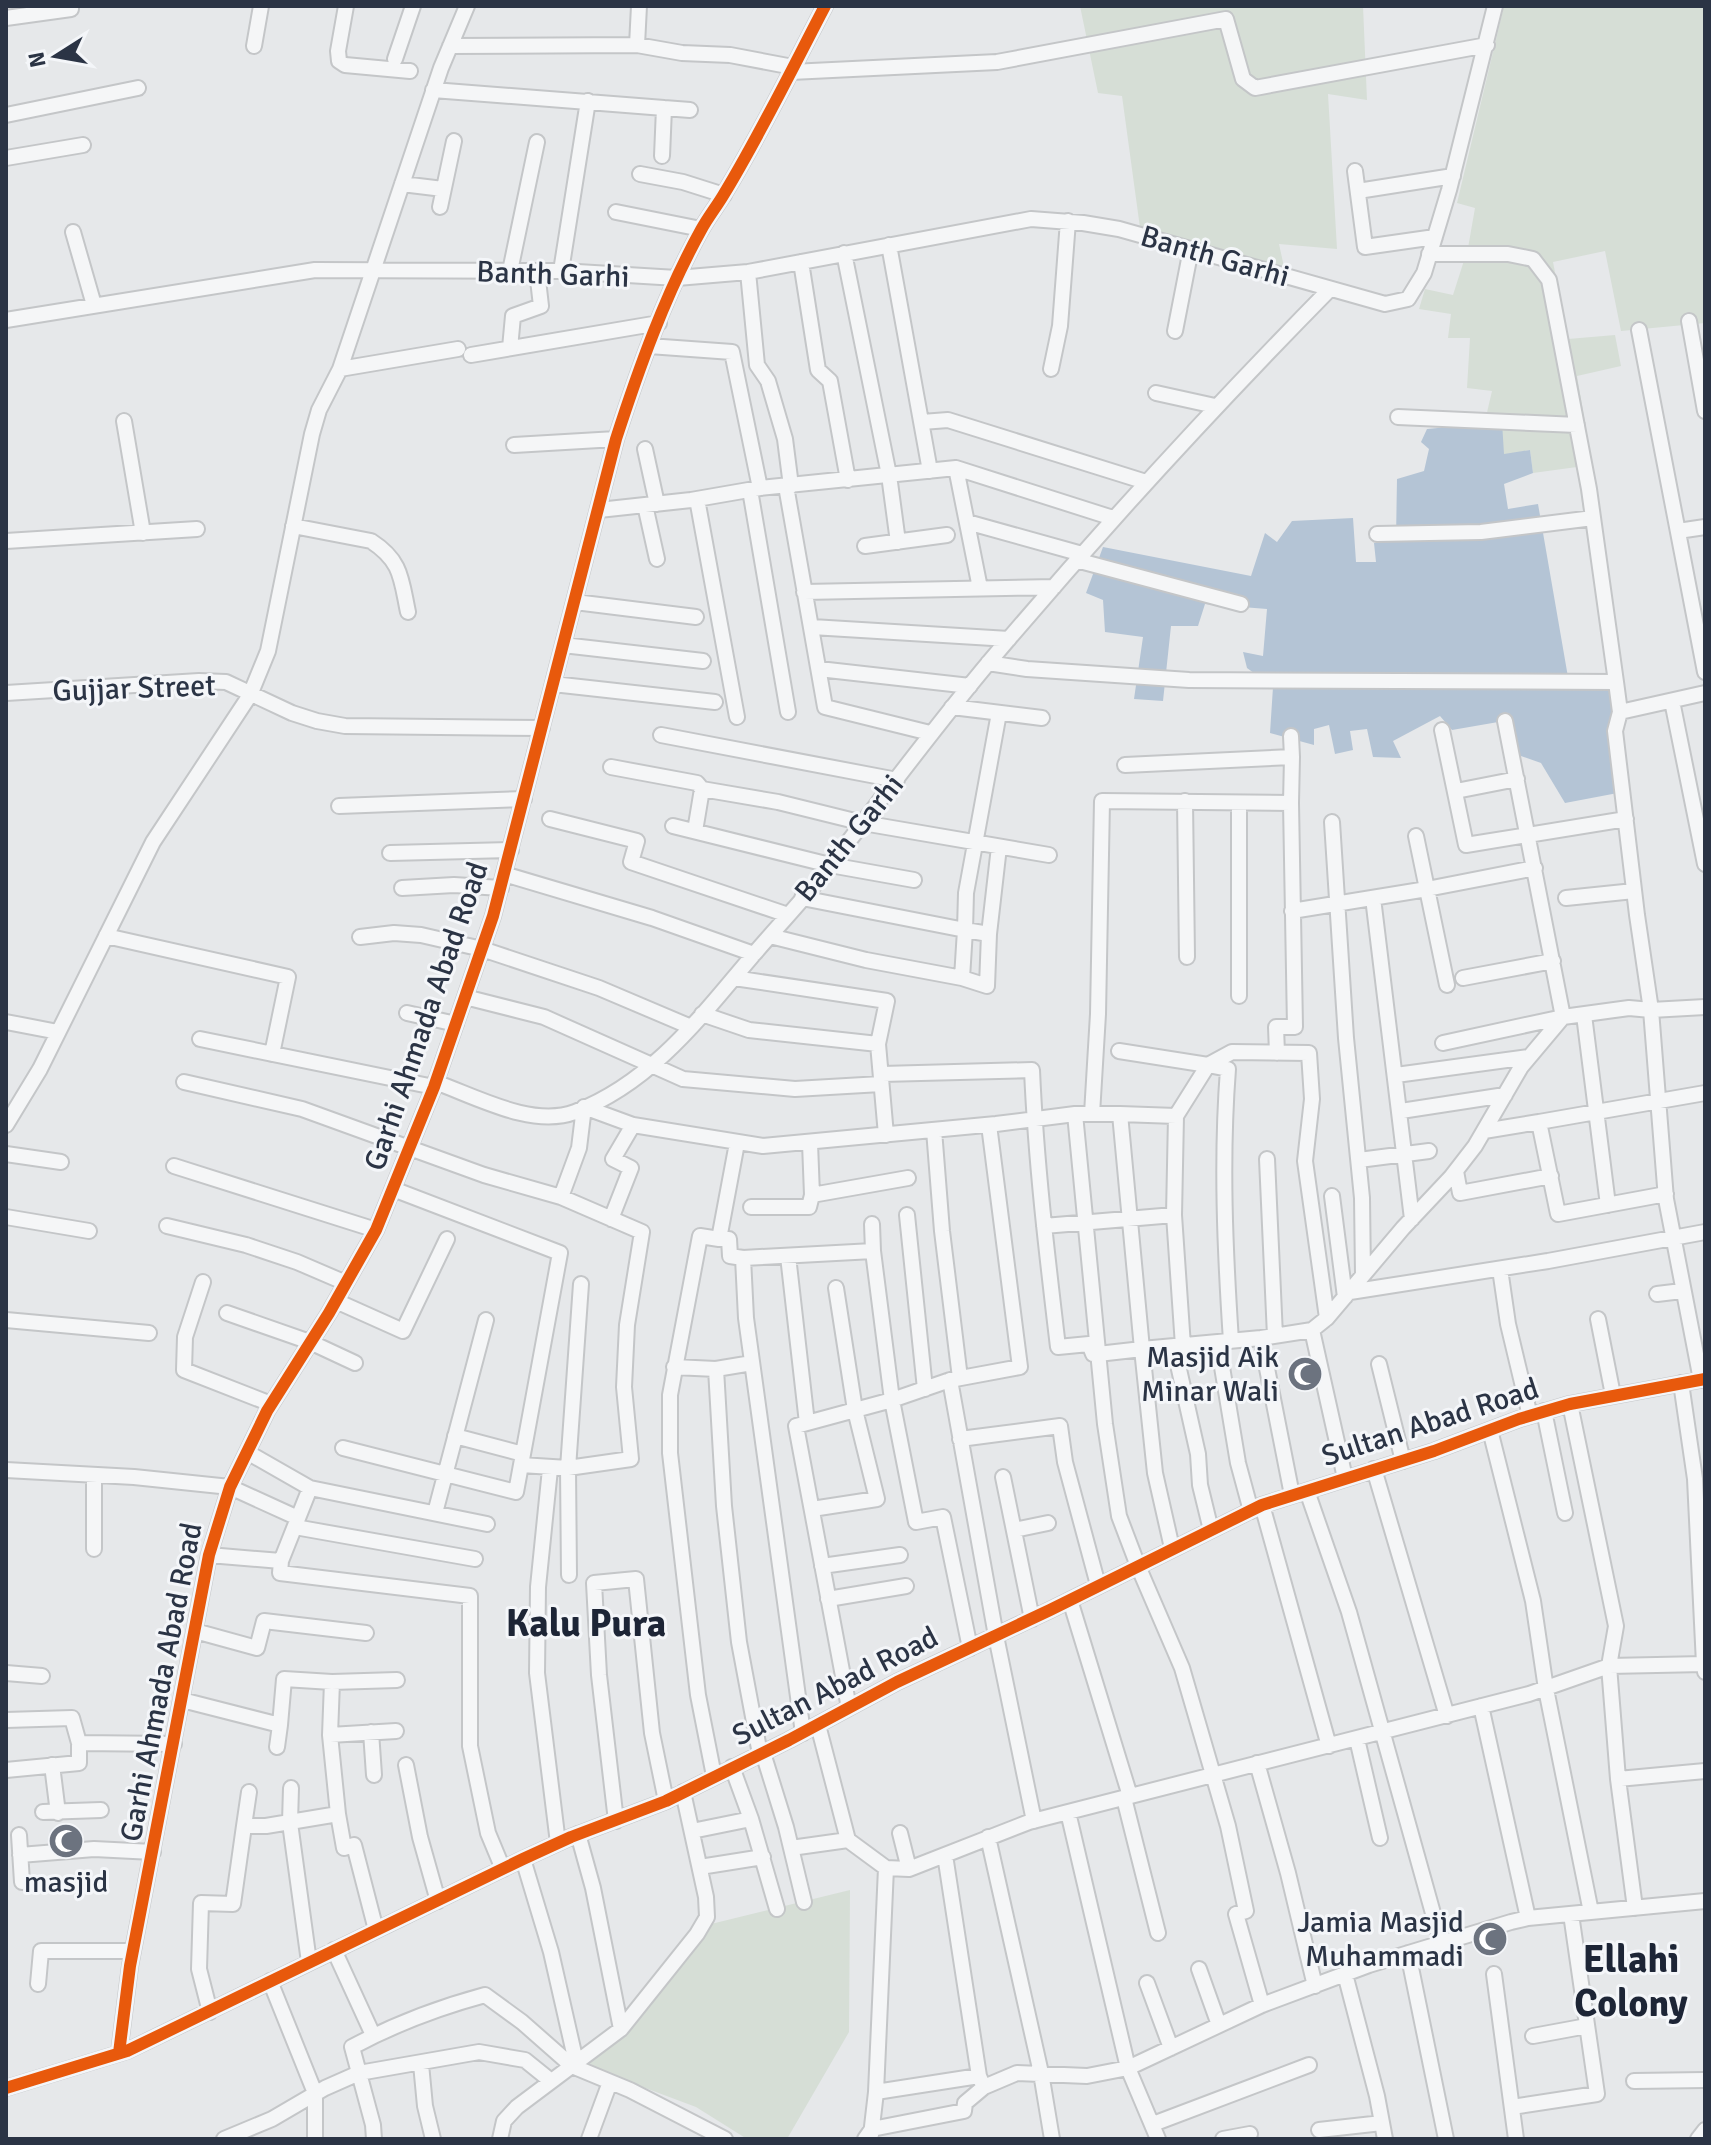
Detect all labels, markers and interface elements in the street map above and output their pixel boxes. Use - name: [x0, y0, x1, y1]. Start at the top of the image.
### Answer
- north arrow: [16, 16, 96, 96]
- text: N: [22, 50, 52, 70]
- street label: Banth Garhi: [1136, 218, 1294, 295]
- street label: Banth Garhi: [476, 253, 630, 296]
- street label: Gujjar Street: [52, 667, 216, 710]
- street label: Banth Garhi: [787, 767, 912, 909]
- street label: Garhi Ahmada Abad Road: [356, 857, 497, 1175]
- place label: Masjid Aik Minar Wali: [1141, 1339, 1279, 1410]
- mosque icon: Masjid Aik Minar Wali: [1286, 1355, 1324, 1393]
- street label: Sultan Abad Road: [1317, 1370, 1543, 1475]
- street label: Garhi Ahmada Abad Road: [112, 1520, 211, 1845]
- district label: Kalu Pura: [506, 1600, 666, 1647]
- street label: Sultan Abad Road: [726, 1619, 944, 1754]
- mosque icon: masjid: [47, 1822, 85, 1860]
- place label: masjid: [24, 1864, 108, 1901]
- place label: Jamia Masjid Muhammadi: [1297, 1904, 1464, 1975]
- mosque icon: Jamia Masjid Muhammadi: [1471, 1920, 1509, 1958]
- district label: Ellahi Colony: [1574, 1936, 1688, 2027]

